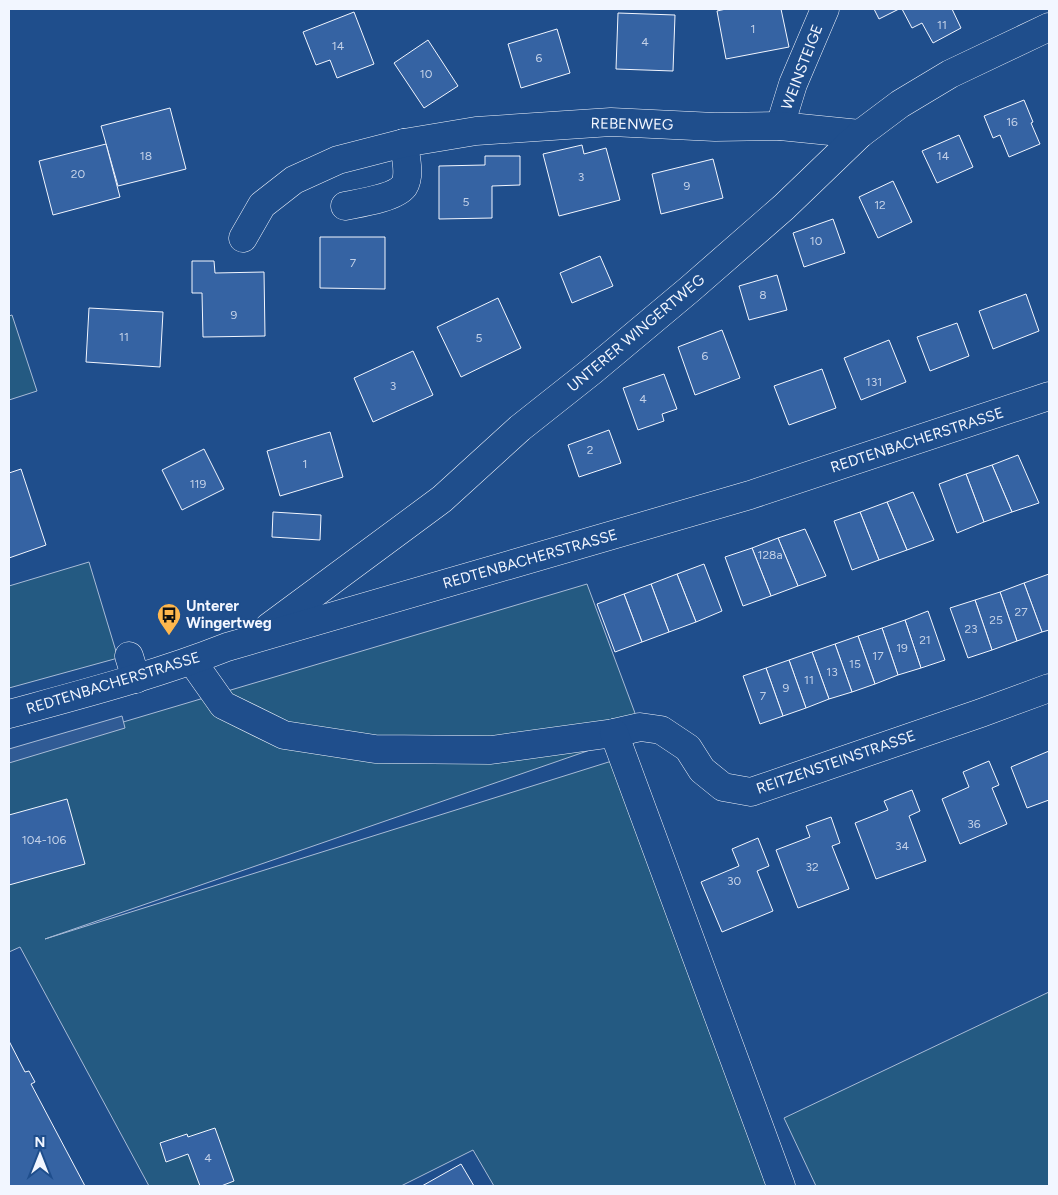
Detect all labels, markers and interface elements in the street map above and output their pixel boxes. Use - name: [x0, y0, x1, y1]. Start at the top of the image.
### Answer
- house number: 11: [937, 18, 947, 32]
- house number: 1: [751, 22, 755, 36]
- street label: WEINSTEIGE: [778, 22, 826, 112]
- house number: 4: [641, 35, 649, 49]
- house number: 14: [332, 39, 345, 53]
- house number: 6: [536, 51, 543, 65]
- house number: 10: [420, 67, 433, 81]
- street label: REBENWEG: [591, 114, 673, 134]
- house number: 16: [1006, 115, 1018, 129]
- house number: 18: [140, 149, 152, 163]
- house number: 14: [937, 149, 950, 163]
- house number: 20: [71, 167, 86, 181]
- house number: 3: [578, 170, 584, 184]
- house number: 9: [684, 179, 691, 193]
- house number: 5: [463, 195, 470, 209]
- house number: 12: [874, 198, 886, 212]
- house number: 10: [810, 234, 823, 248]
- house number: 7: [350, 256, 357, 270]
- street label: UNTERER WINGERTWEG: [564, 270, 708, 396]
- house number: 8: [759, 288, 767, 302]
- house number: 9: [231, 308, 238, 322]
- house number: 11: [119, 330, 129, 344]
- house number: 5: [476, 331, 483, 345]
- house number: 6: [702, 349, 709, 363]
- house number: 131: [866, 375, 882, 389]
- house number: 3: [390, 379, 396, 393]
- house number: 4: [639, 392, 647, 406]
- street label: REDTENBACHERSTRASSE: [828, 403, 1006, 477]
- house number: 2: [587, 443, 593, 457]
- house number: 1: [303, 457, 307, 471]
- house number: 119: [190, 477, 207, 491]
- street label: REDTENBACHERSTRASSE: [441, 525, 619, 593]
- house number: 128a: [757, 548, 783, 562]
- place label: Unterer Wingertweg: [186, 597, 272, 632]
- bus stop icon: Unterer Wingertweg: [156, 602, 182, 636]
- house number: 27: [1014, 605, 1028, 619]
- house number: 25: [989, 613, 1003, 627]
- house number: 23: [964, 622, 978, 636]
- house number: 21: [919, 633, 931, 647]
- house number: 19: [896, 641, 908, 655]
- street label: REDTENBACHERSTRASSE: [24, 648, 202, 718]
- house number: 17: [872, 649, 884, 663]
- house number: 15: [849, 657, 861, 671]
- house number: 13: [826, 665, 838, 679]
- house number: 11: [804, 673, 814, 687]
- house number: 9: [783, 681, 790, 695]
- house number: 7: [760, 689, 767, 703]
- street label: REITZENSTEINSTRASSE: [754, 726, 918, 798]
- house number: 36: [967, 817, 981, 831]
- house number: 104-106: [22, 833, 66, 847]
- house number: 34: [895, 839, 910, 853]
- house number: 32: [805, 860, 819, 874]
- house number: 30: [727, 874, 741, 888]
- north arrow: [15, 1130, 65, 1180]
- text: N: [35, 1134, 45, 1151]
- house number: 4: [204, 1151, 212, 1165]

